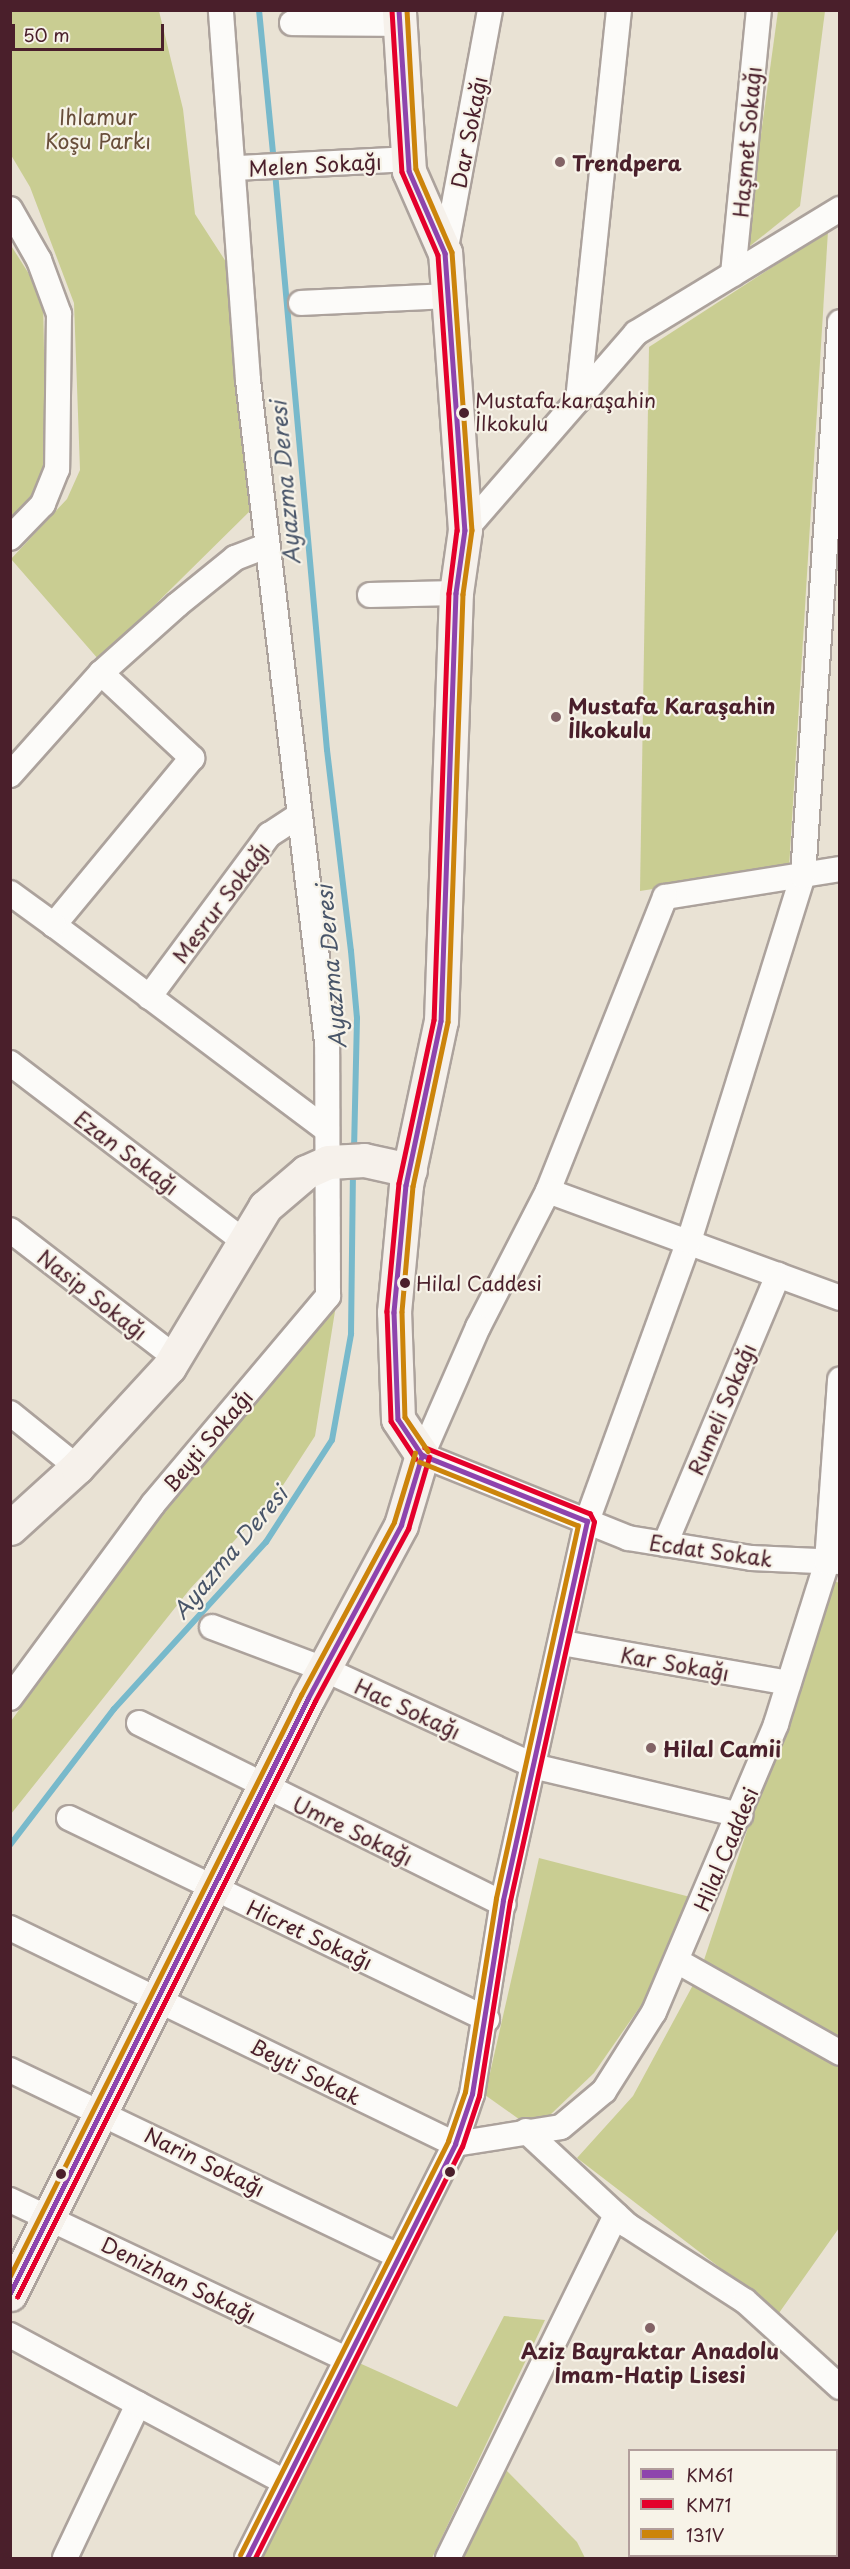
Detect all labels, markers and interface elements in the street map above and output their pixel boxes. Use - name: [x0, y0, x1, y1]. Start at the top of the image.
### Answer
- scale bar: [15, 12, 166, 50]
- text: 50 m: [23, 21, 70, 48]
- street label: Haşmet Sokağı: [727, 65, 765, 219]
- street label: Dar Sokağı: [445, 74, 491, 190]
- park label: Ihlamur Koşu Parkı: [45, 103, 151, 153]
- street label: Melen Sokağı: [247, 148, 383, 180]
- place label: Trendpera: [572, 149, 682, 175]
- marker: Trendpera: [553, 155, 567, 169]
- place label: Mustafa.karaşahin İlkokulu: [475, 389, 656, 436]
- water label: Ayazma Deresi: [264, 400, 304, 566]
- marker: Mustafa.karaşahin İlkokulu: [458, 407, 470, 419]
- place label: Mustafa Karaşahin İlkokulu: [568, 692, 776, 742]
- marker: Mustafa Karaşahin İlkokulu: [549, 710, 563, 724]
- street label: Mesrur Sokağı: [166, 836, 274, 968]
- water label: Ayazma Deresi: [310, 884, 350, 1050]
- street label: Ezan Sokağı: [70, 1105, 184, 1199]
- street label: Nasip Sokağı: [33, 1243, 153, 1345]
- place label: Hilal Caddesi: [416, 1271, 542, 1295]
- marker: Hilal Caddesi: [399, 1277, 411, 1289]
- street label: Rumeli Sokağı: [682, 1339, 760, 1479]
- street label: Beyti Sokağı: [156, 1383, 258, 1497]
- water label: Ayazma Deresi: [166, 1481, 292, 1623]
- street label: Ecdat Sokak: [646, 1529, 776, 1571]
- street label: Kar Sokağı: [618, 1641, 732, 1685]
- street label: Hac Sokağı: [351, 1672, 465, 1744]
- place label: Hilal Camii: [663, 1735, 782, 1761]
- marker: Hilal Camii: [644, 1741, 658, 1755]
- street label: Hilal Caddesi: [687, 1783, 763, 1915]
- street label: Umre Sokağı: [289, 1790, 417, 1870]
- street label: Hicret Sokağı: [242, 1894, 378, 1974]
- street label: Beyti Sokak: [246, 2032, 366, 2110]
- street label: Narin Sokağı: [140, 2121, 270, 2201]
- unlabelled marker: [444, 2166, 456, 2178]
- unlabelled marker: [55, 2168, 67, 2180]
- street label: Denizhan Sokağı: [98, 2231, 260, 2327]
- marker: Aziz Bayraktar Anadolu İmam-Hatip Lisesi: [643, 2321, 657, 2335]
- place label: Aziz Bayraktar Anadolu İmam-Hatip Lisesi: [519, 2337, 781, 2387]
- legend: [628, 2449, 838, 2557]
- text: KM61: [686, 2461, 733, 2488]
- text: KM71: [686, 2491, 731, 2518]
- text: 131V: [686, 2521, 724, 2548]

